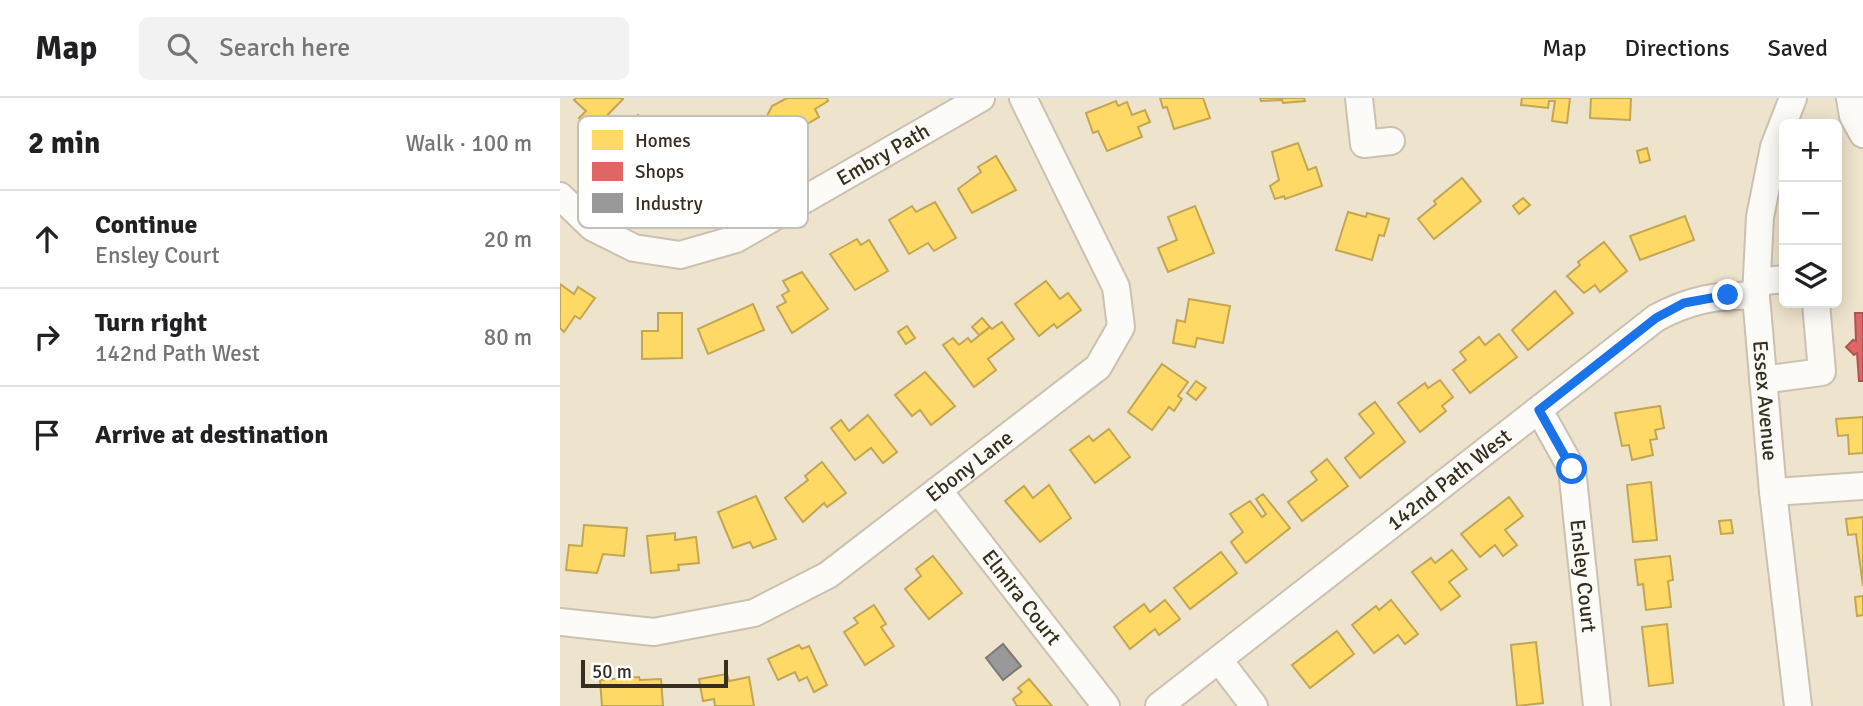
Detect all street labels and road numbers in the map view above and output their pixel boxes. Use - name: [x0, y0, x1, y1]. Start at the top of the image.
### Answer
- street label: Embry Path: [832, 117, 934, 191]
- street label: Essex Avenue: [1747, 339, 1783, 462]
- street label: 142nd Path West: [1382, 423, 1516, 536]
- street label: Ebony Lane: [921, 424, 1018, 508]
- street label: Ensley Court: [1564, 518, 1602, 634]
- street label: Elmira Court: [976, 544, 1067, 650]

